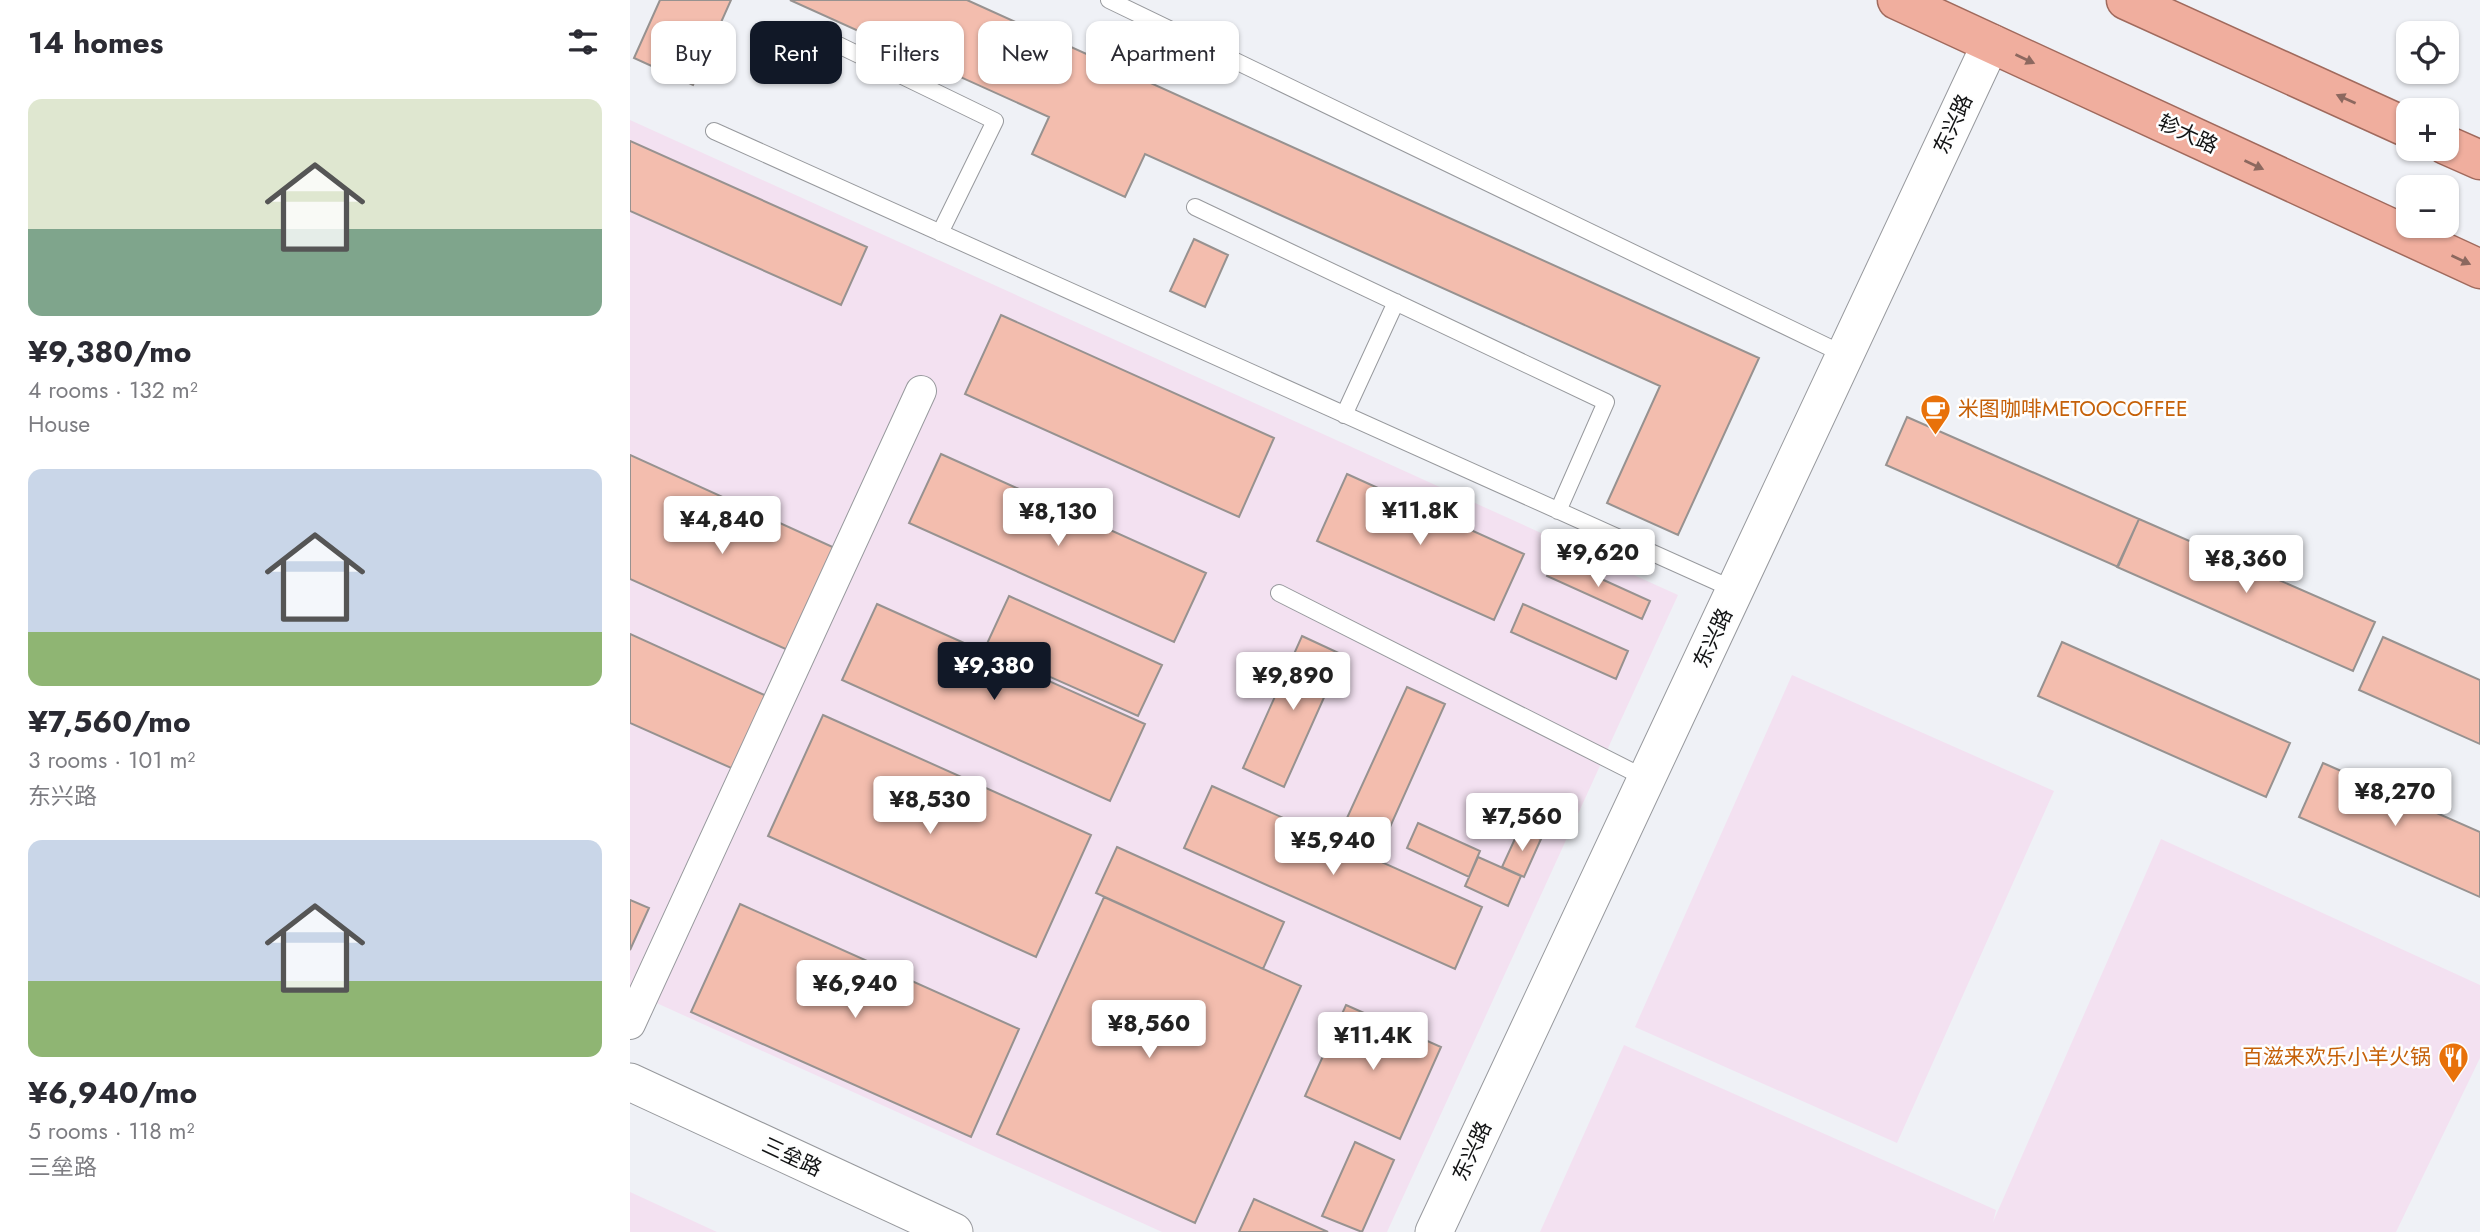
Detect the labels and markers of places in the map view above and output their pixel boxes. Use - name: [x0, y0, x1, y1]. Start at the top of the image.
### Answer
- cafe icon: 米图咖啡METOOCOFFEE: [1918, 392, 1952, 436]
- place label: 米图咖啡METOOCOFFEE: [1958, 394, 2188, 424]
- pin: ¥11.8K: [1363, 488, 1477, 547]
- pin: ¥8,130: [1001, 489, 1115, 548]
- pin: ¥4,840: [665, 496, 779, 556]
- pin: ¥9,620: [1541, 530, 1655, 589]
- pin: ¥8,360: [2189, 536, 2303, 595]
- pin: ¥9,380: [937, 642, 1051, 702]
- pin: ¥9,890: [1236, 652, 1350, 712]
- pin: ¥8,270: [2338, 768, 2452, 828]
- pin: ¥8,530: [873, 776, 987, 836]
- pin: ¥7,560: [1465, 794, 1579, 853]
- pin: ¥5,940: [1276, 818, 1390, 877]
- pin: ¥6,940: [798, 960, 912, 1020]
- pin: ¥8,560: [1092, 1000, 1206, 1060]
- pin: ¥11.4K: [1316, 1012, 1430, 1072]
- restaurant icon: 百滋来欢乐小羊火锅: [2437, 1040, 2471, 1084]
- place label: 百滋来欢乐小羊火锅: [2242, 1042, 2431, 1072]

